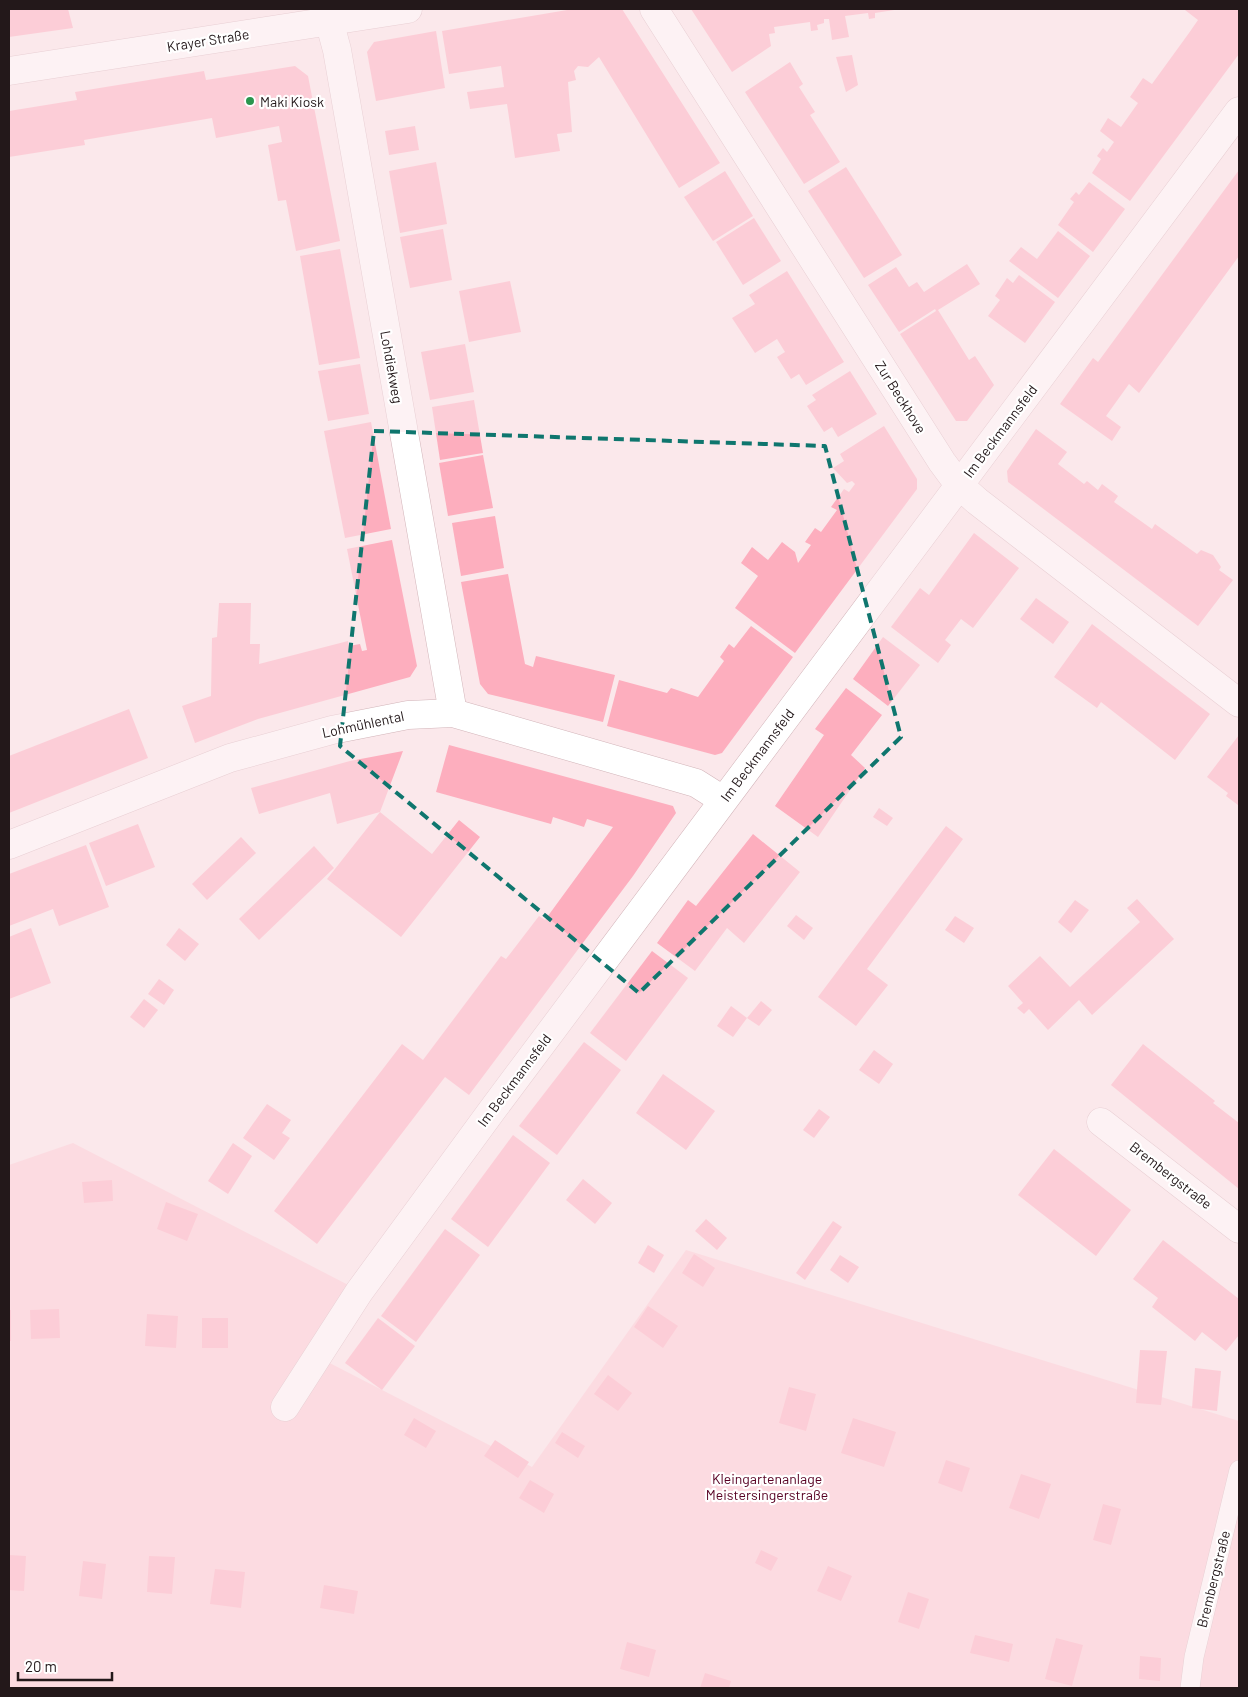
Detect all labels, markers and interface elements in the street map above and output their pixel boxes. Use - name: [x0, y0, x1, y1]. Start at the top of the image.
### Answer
- street label: Krayer Straße: [166, 25, 250, 55]
- place label: Maki Kiosk: [260, 93, 324, 110]
- marker: Maki Kiosk: [244, 95, 256, 107]
- street label: Lohdiekweg: [377, 329, 407, 405]
- street label: Zur Beckhove: [872, 358, 930, 436]
- street label: Im Beckmannsfeld: [960, 381, 1040, 481]
- street label: Im Beckmannsfeld: [717, 705, 797, 805]
- street label: Lohmühlental: [320, 707, 406, 741]
- street label: Im Beckmannsfeld: [474, 1030, 554, 1130]
- street label: Brembergstraße: [1127, 1138, 1215, 1212]
- park label: Kleingartenanlage Meistersingerstraße: [706, 1470, 828, 1503]
- street label: Brembergstraße: [1193, 1529, 1233, 1629]
- scale bar: [18, 1650, 111, 1682]
- text: 20 m: [25, 1657, 57, 1675]

